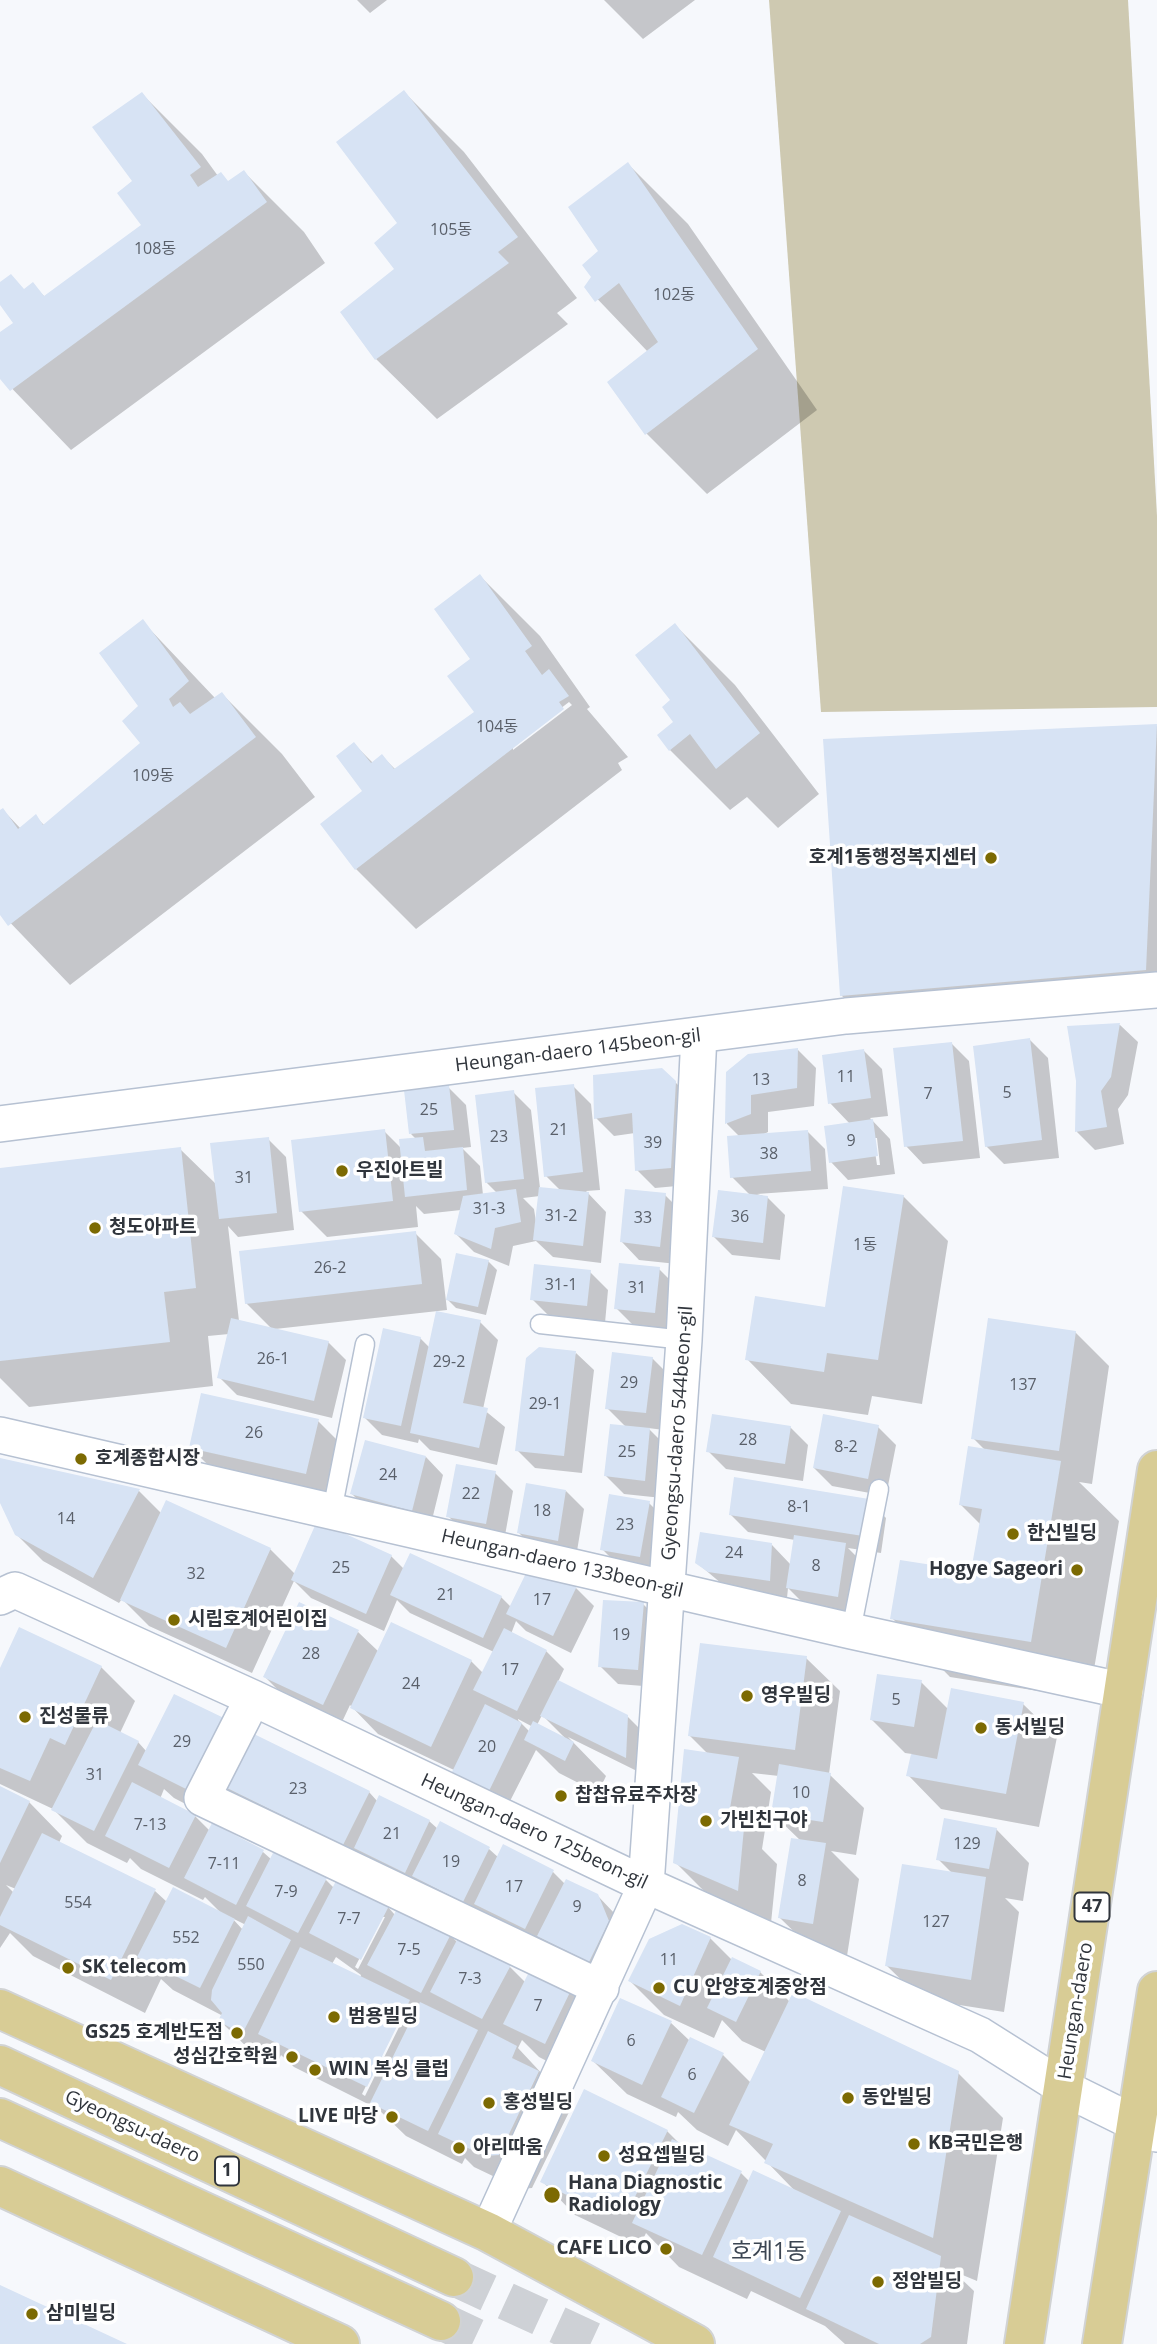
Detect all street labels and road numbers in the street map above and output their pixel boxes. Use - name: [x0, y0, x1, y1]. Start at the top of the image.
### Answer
- street label: Heungan-daero 145beon-gil: [454, 1025, 702, 1077]
- street label: Gyeongsu-daero 544beon-gil: [658, 1305, 698, 1561]
- street label: Heungan-daero 133beon-gil: [439, 1525, 685, 1603]
- street label: Heungan-daero 125beon-gil: [417, 1769, 651, 1895]
- road number: 47: [1074, 1893, 1110, 1922]
- street label: Heungan-daero: [1054, 1941, 1098, 2081]
- street label: Gyeongsu-daero: [61, 2086, 203, 2168]
- road number: 1: [215, 2157, 239, 2186]

